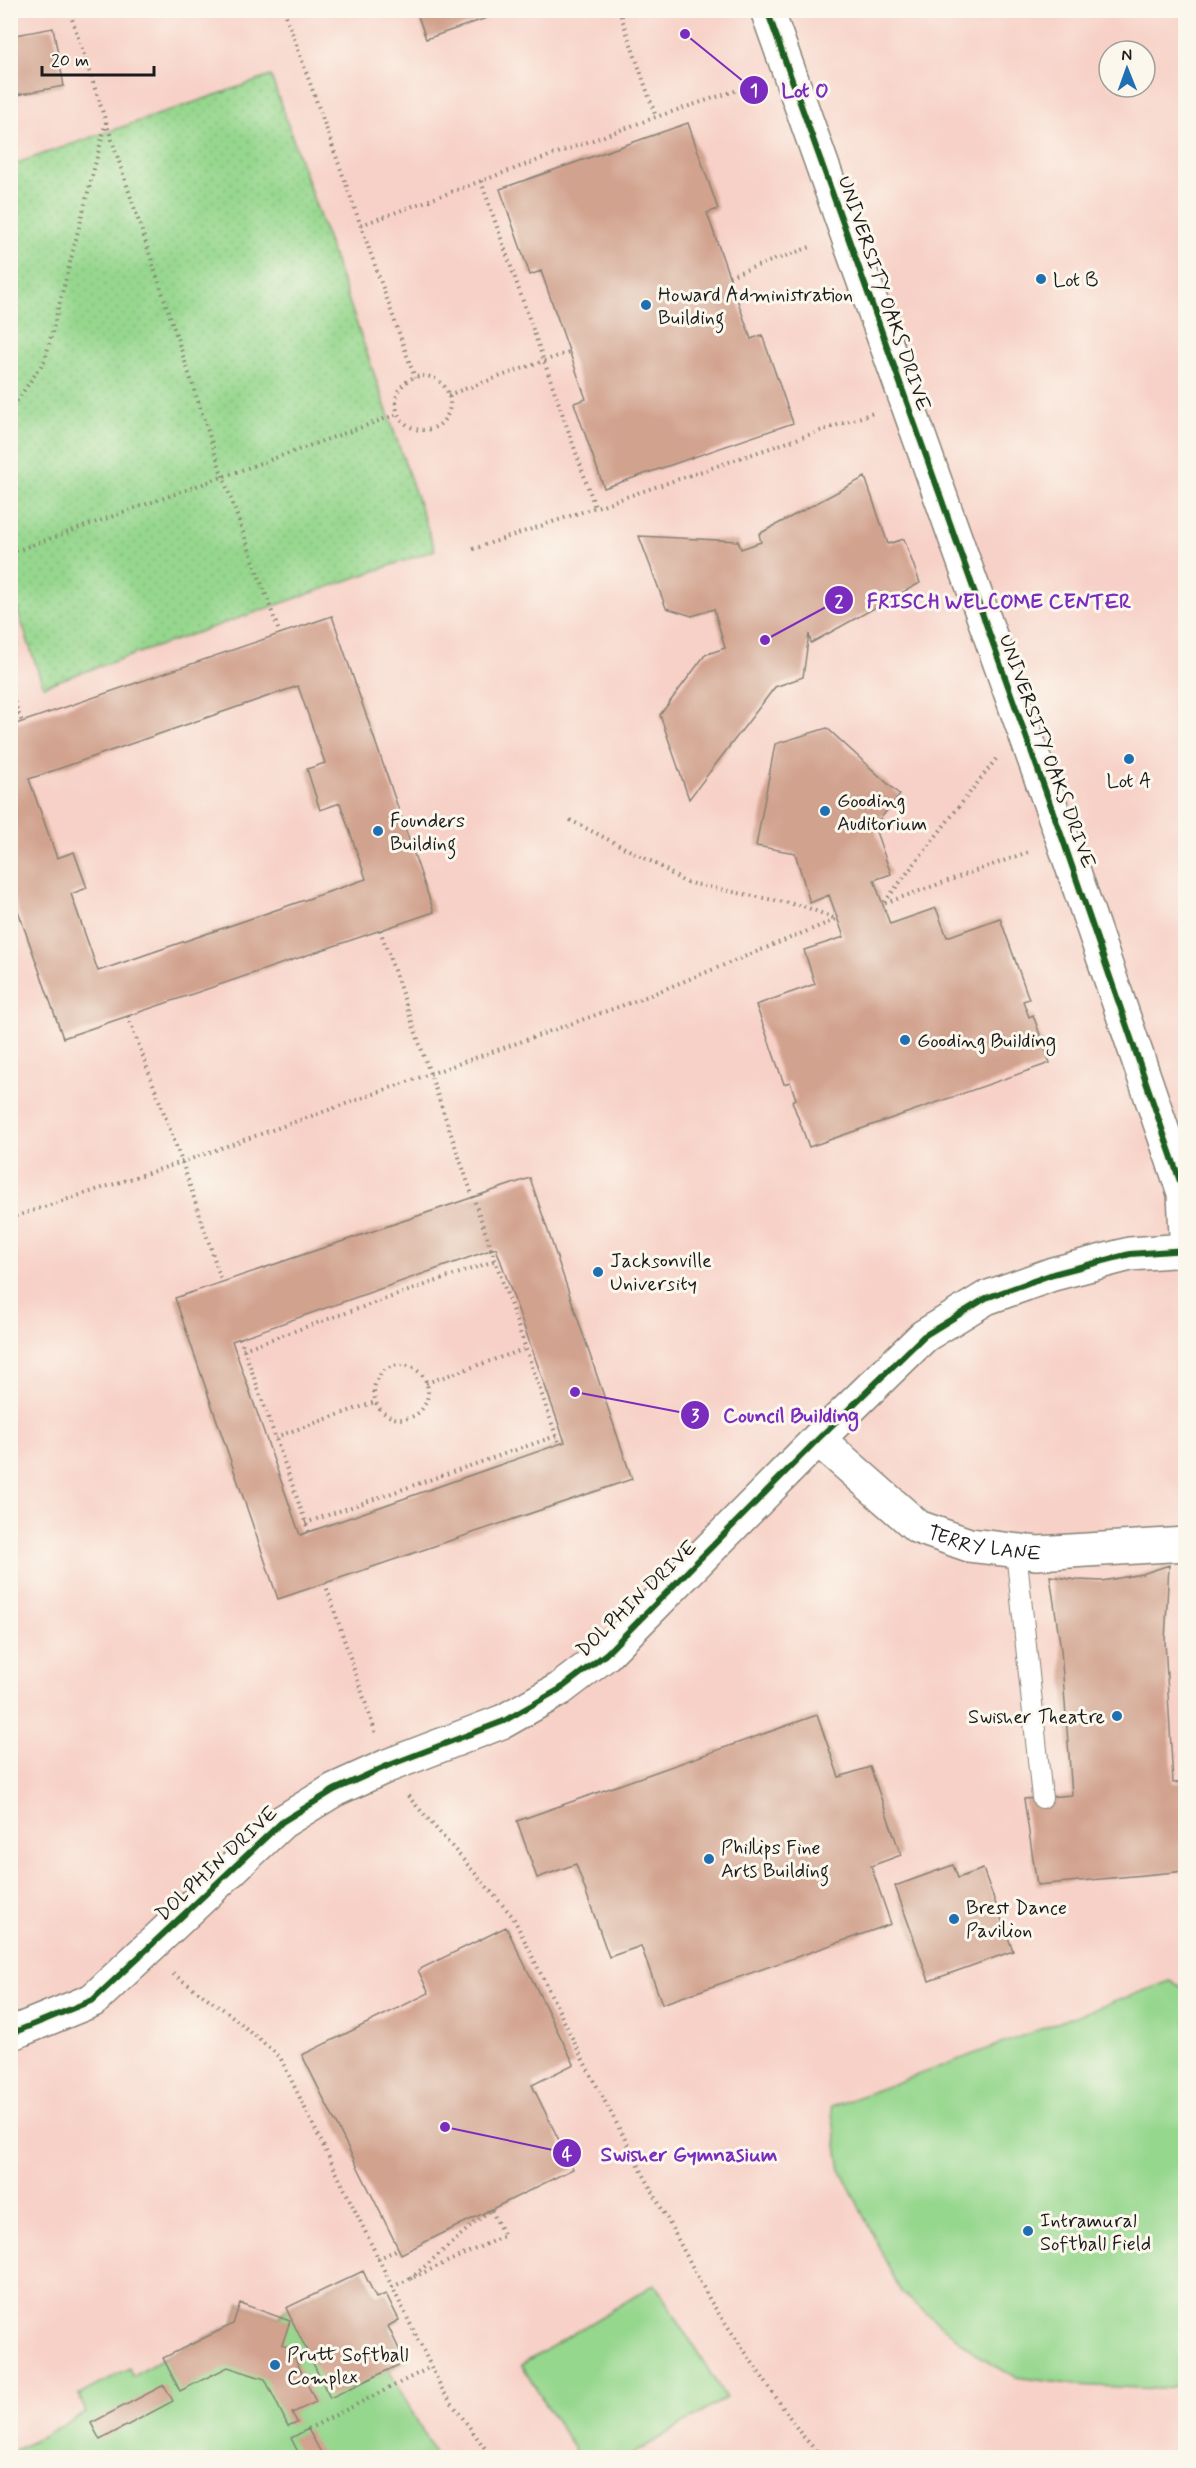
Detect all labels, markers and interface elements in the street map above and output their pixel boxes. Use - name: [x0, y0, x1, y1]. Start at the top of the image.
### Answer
- scale bar: [42, 39, 154, 77]
- north arrow: [1097, 39, 1157, 99]
- text: N: [1121, 45, 1132, 66]
- text: 20 m: [51, 49, 89, 73]
- callout: Lot O: [739, 70, 841, 109]
- text: Lot O: [781, 77, 829, 105]
- text: 1: [750, 79, 758, 103]
- street label: UNIVERSITY OAKS DRIVE: [831, 172, 937, 415]
- place label: Lot B: [1053, 267, 1099, 294]
- marker: Lot B: [1034, 272, 1048, 286]
- place label: Howard Administration Building: [658, 282, 853, 334]
- marker: Howard Administration Building: [639, 298, 653, 312]
- callout: FRISCH WELCOME CENTER: [824, 581, 1144, 620]
- text: FRISCH WELCOME CENTER: [867, 588, 1131, 616]
- text: 2: [835, 590, 844, 614]
- street label: UNIVERSITY OAKS DRIVE: [992, 631, 1102, 872]
- marker: Lot A: [1122, 752, 1136, 766]
- place label: Lot A: [1107, 768, 1151, 795]
- place label: Gooding Auditorium: [837, 788, 927, 838]
- marker: Gooding Auditorium: [818, 804, 832, 818]
- place label: Founders Building: [390, 808, 465, 860]
- marker: Founders Building: [371, 824, 385, 838]
- place label: Gooding Building: [917, 1028, 1056, 1056]
- marker: Gooding Building: [898, 1033, 912, 1047]
- place label: Jacksonville University: [610, 1248, 712, 1298]
- marker: Jacksonville University: [591, 1265, 605, 1279]
- callout: Council Building: [680, 1395, 871, 1434]
- text: Council Building: [723, 1402, 859, 1432]
- text: 3: [691, 1404, 700, 1428]
- street label: TERRY LANE: [924, 1519, 1042, 1568]
- street label: DOLPHIN DRIVE: [571, 1534, 703, 1664]
- place label: Swisher Theatre: [968, 1704, 1105, 1731]
- marker: Swisher Theatre: [1110, 1709, 1124, 1723]
- street label: DOLPHIN DRIVE: [150, 1800, 284, 1928]
- place label: Phillips Fine Arts Building: [721, 1835, 829, 1887]
- marker: Phillips Fine Arts Building: [702, 1852, 716, 1866]
- place label: Brest Dance Pavilion: [966, 1895, 1067, 1945]
- marker: Brest Dance Pavilion: [947, 1912, 961, 1926]
- callout: Swisher Gymnasium: [552, 2134, 796, 2173]
- text: Swisher Gymnasium: [601, 2141, 778, 2169]
- text: 4: [562, 2143, 573, 2167]
- place label: Intramural Softball Field: [1040, 2208, 1151, 2258]
- marker: Intramural Softball Field: [1021, 2224, 1035, 2238]
- place label: Prutt Softball Complex: [287, 2342, 408, 2392]
- marker: Prutt Softball Complex: [268, 2358, 282, 2372]

